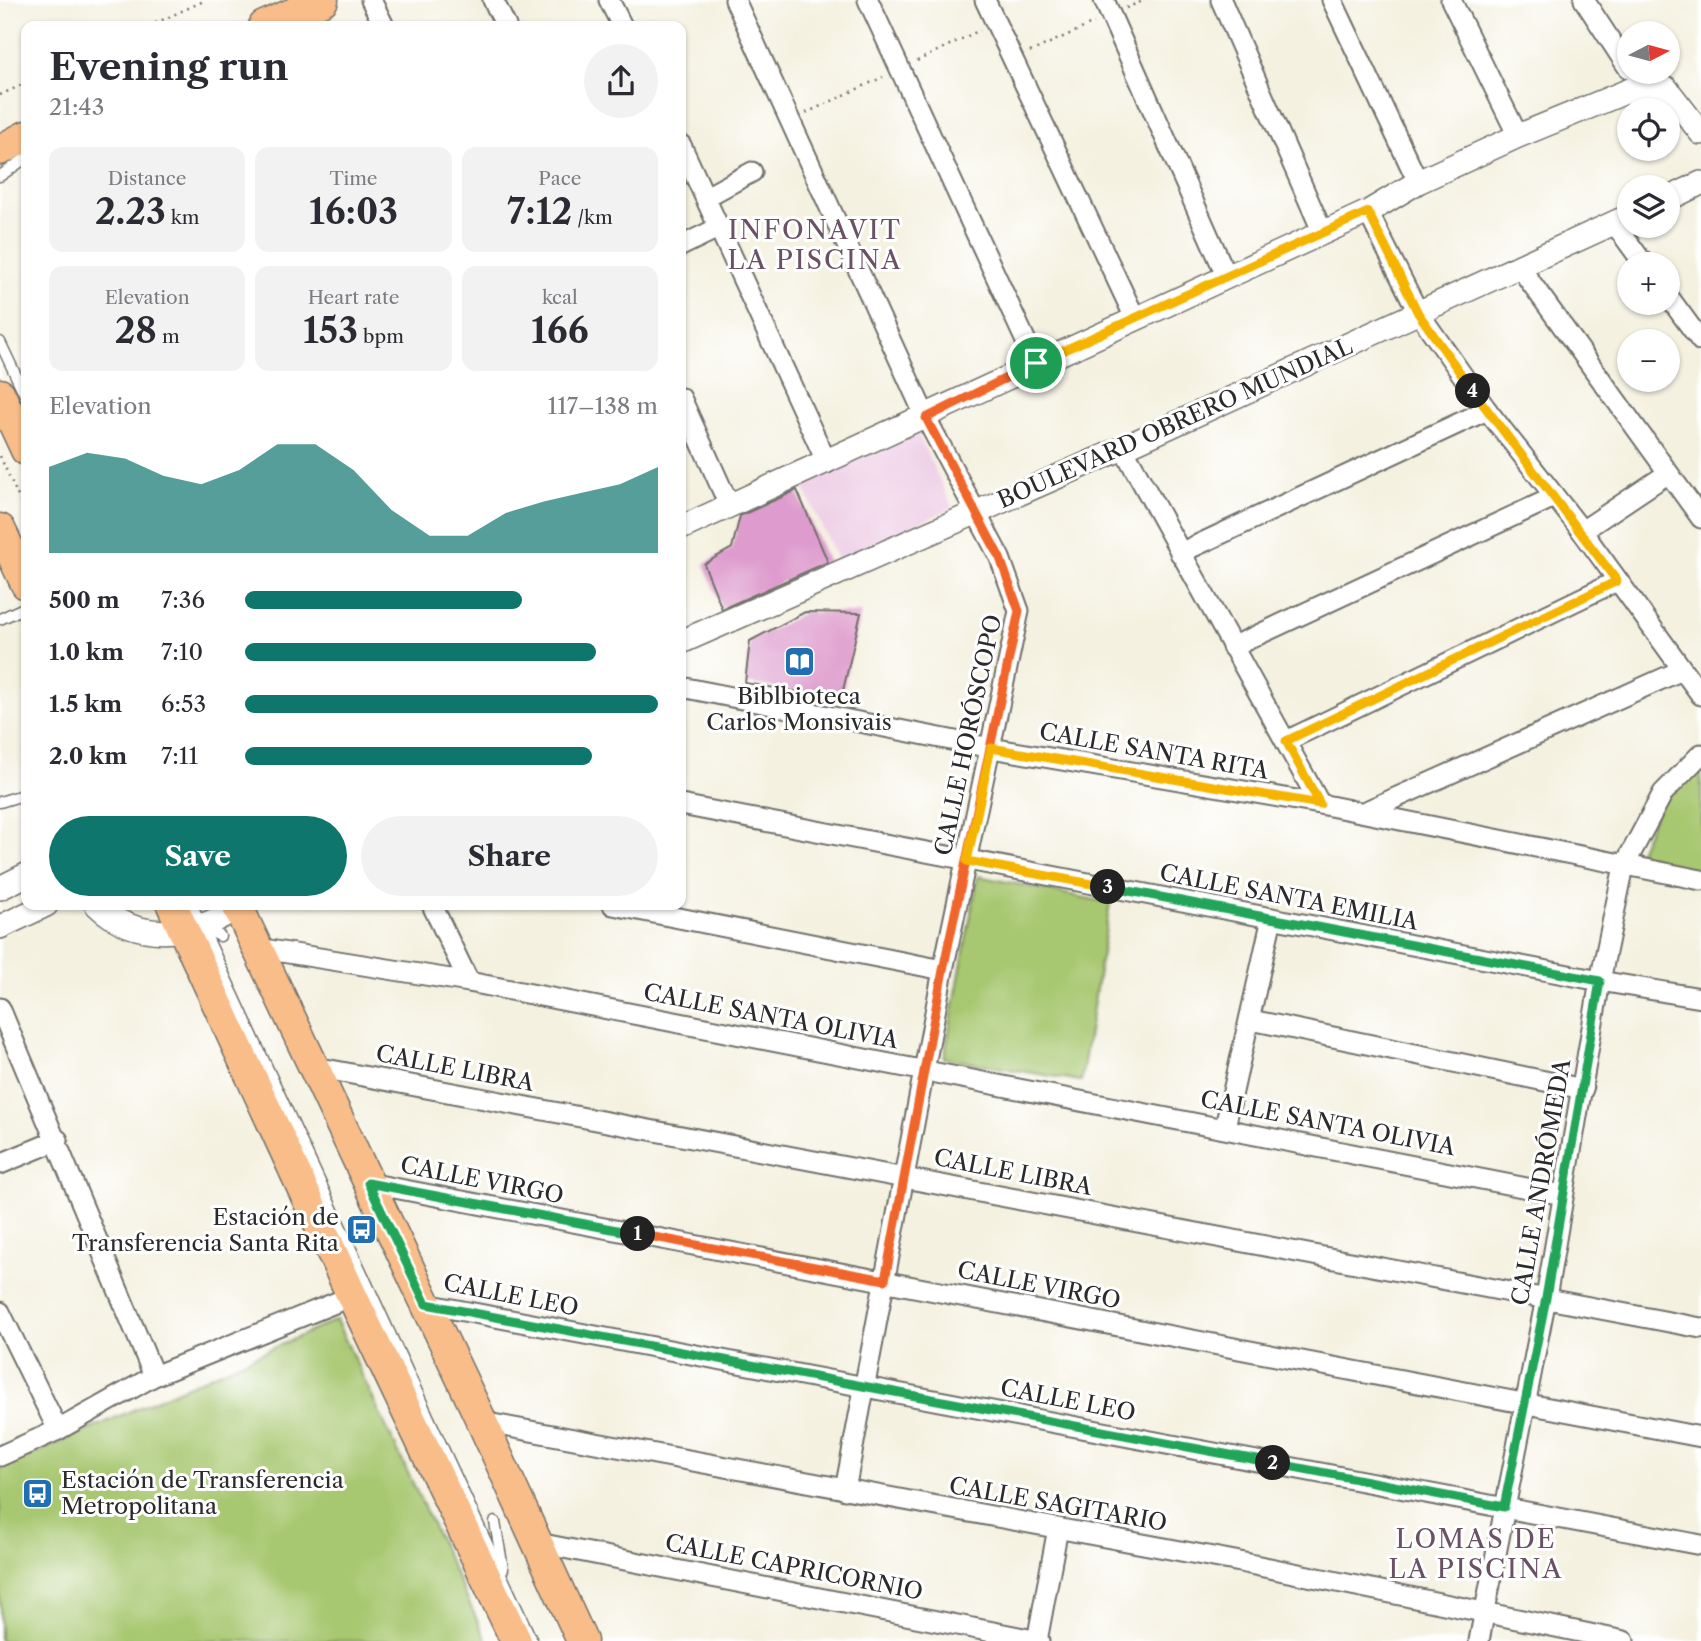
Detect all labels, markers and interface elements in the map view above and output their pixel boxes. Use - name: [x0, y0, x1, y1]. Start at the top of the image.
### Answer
- north arrow: [1617, 21, 1680, 84]
- map controls: [1617, 21, 1680, 392]
- text: Evening run: [49, 43, 289, 90]
- button: share: [584, 44, 658, 118]
- text: 21:43: [49, 93, 104, 121]
- button: locate: [1617, 98, 1680, 161]
- text: Distance: [108, 167, 186, 190]
- text: Time: [329, 167, 378, 190]
- text: Pace: [538, 167, 581, 190]
- button: layers: [1617, 175, 1680, 238]
- text: 2.23: [95, 190, 166, 233]
- text: 16:03: [309, 190, 398, 233]
- text: 7:12: [507, 190, 572, 233]
- text: km: [166, 206, 199, 229]
- text: /km: [572, 206, 613, 229]
- district label: INFONAVIT LA PISCINA: [727, 214, 903, 276]
- button: +: [1617, 252, 1680, 315]
- text: Elevation: [105, 286, 190, 309]
- text: Heart rate: [308, 286, 399, 309]
- text: kcal: [542, 286, 578, 309]
- text: 28: [115, 309, 157, 352]
- text: 153: [303, 309, 358, 352]
- text: 166: [531, 309, 589, 352]
- text: m: [157, 325, 180, 348]
- text: bpm: [358, 325, 404, 348]
- button: −: [1617, 329, 1680, 392]
- street label: BOULEVARD OBRERO MUNDIAL: [993, 332, 1357, 514]
- pin: [1006, 333, 1066, 393]
- icon: arrive: [1017, 344, 1055, 382]
- pin: 4: [1456, 374, 1490, 408]
- text: 4: [1467, 379, 1478, 402]
- text: Elevation: [49, 392, 152, 420]
- text: 117–138 m: [548, 392, 658, 420]
- text: 500 m: [49, 586, 120, 614]
- text: 7:36: [161, 586, 205, 614]
- street label: CALLE HORÓSCOPO: [929, 612, 1007, 858]
- text: 1.0 km: [49, 638, 124, 666]
- text: 7:10: [161, 638, 203, 666]
- library icon: Biblbioteca Carlos Monsivais: [782, 645, 816, 679]
- place label: Biblbioteca Carlos Monsivais: [706, 682, 892, 736]
- text: 1.5 km: [49, 690, 122, 718]
- text: 6:53: [161, 690, 206, 718]
- street label: CALLE SANTA RITA: [1037, 717, 1272, 785]
- text: 2.0 km: [49, 742, 127, 770]
- text: 7:11: [161, 742, 198, 770]
- button: Save: [49, 816, 347, 896]
- button: Share: [361, 816, 658, 896]
- street label: CALLE SANTA EMILIA: [1157, 858, 1422, 936]
- pin: 3: [1090, 870, 1126, 904]
- text: 3: [1102, 875, 1113, 898]
- street label: CALLE SANTA OLIVIA: [641, 978, 902, 1055]
- street label: CALLE LIBRA: [374, 1039, 537, 1097]
- street label: CALLE ANDRÓMEDA: [1506, 1056, 1577, 1307]
- street label: CALLE SANTA OLIVIA: [1198, 1085, 1459, 1162]
- street label: CALLE LIBRA: [932, 1143, 1095, 1201]
- street label: CALLE VIRGO: [398, 1150, 566, 1210]
- place label: Estación de Transferencia Santa Rita: [72, 1203, 340, 1257]
- bus stop icon: Estación de Transferencia Santa Rita: [345, 1213, 379, 1247]
- pin: 1: [620, 1216, 656, 1252]
- text: 1: [633, 1222, 642, 1245]
- street label: CALLE VIRGO: [955, 1255, 1123, 1315]
- street label: CALLE LEO: [441, 1268, 581, 1322]
- street label: CALLE LEO: [998, 1373, 1138, 1427]
- pin: 2: [1256, 1446, 1290, 1480]
- text: 2: [1267, 1451, 1278, 1474]
- place label: Estación de Transferencia Metropolitana: [61, 1466, 345, 1520]
- street label: CALLE SAGITARIO: [947, 1471, 1169, 1537]
- bus stop icon: Estación de Transferencia Metropolitana: [21, 1476, 55, 1510]
- district label: LOMAS DE LA PISCINA: [1388, 1523, 1564, 1585]
- street label: CALLE CAPRICORNIO: [663, 1528, 925, 1606]

